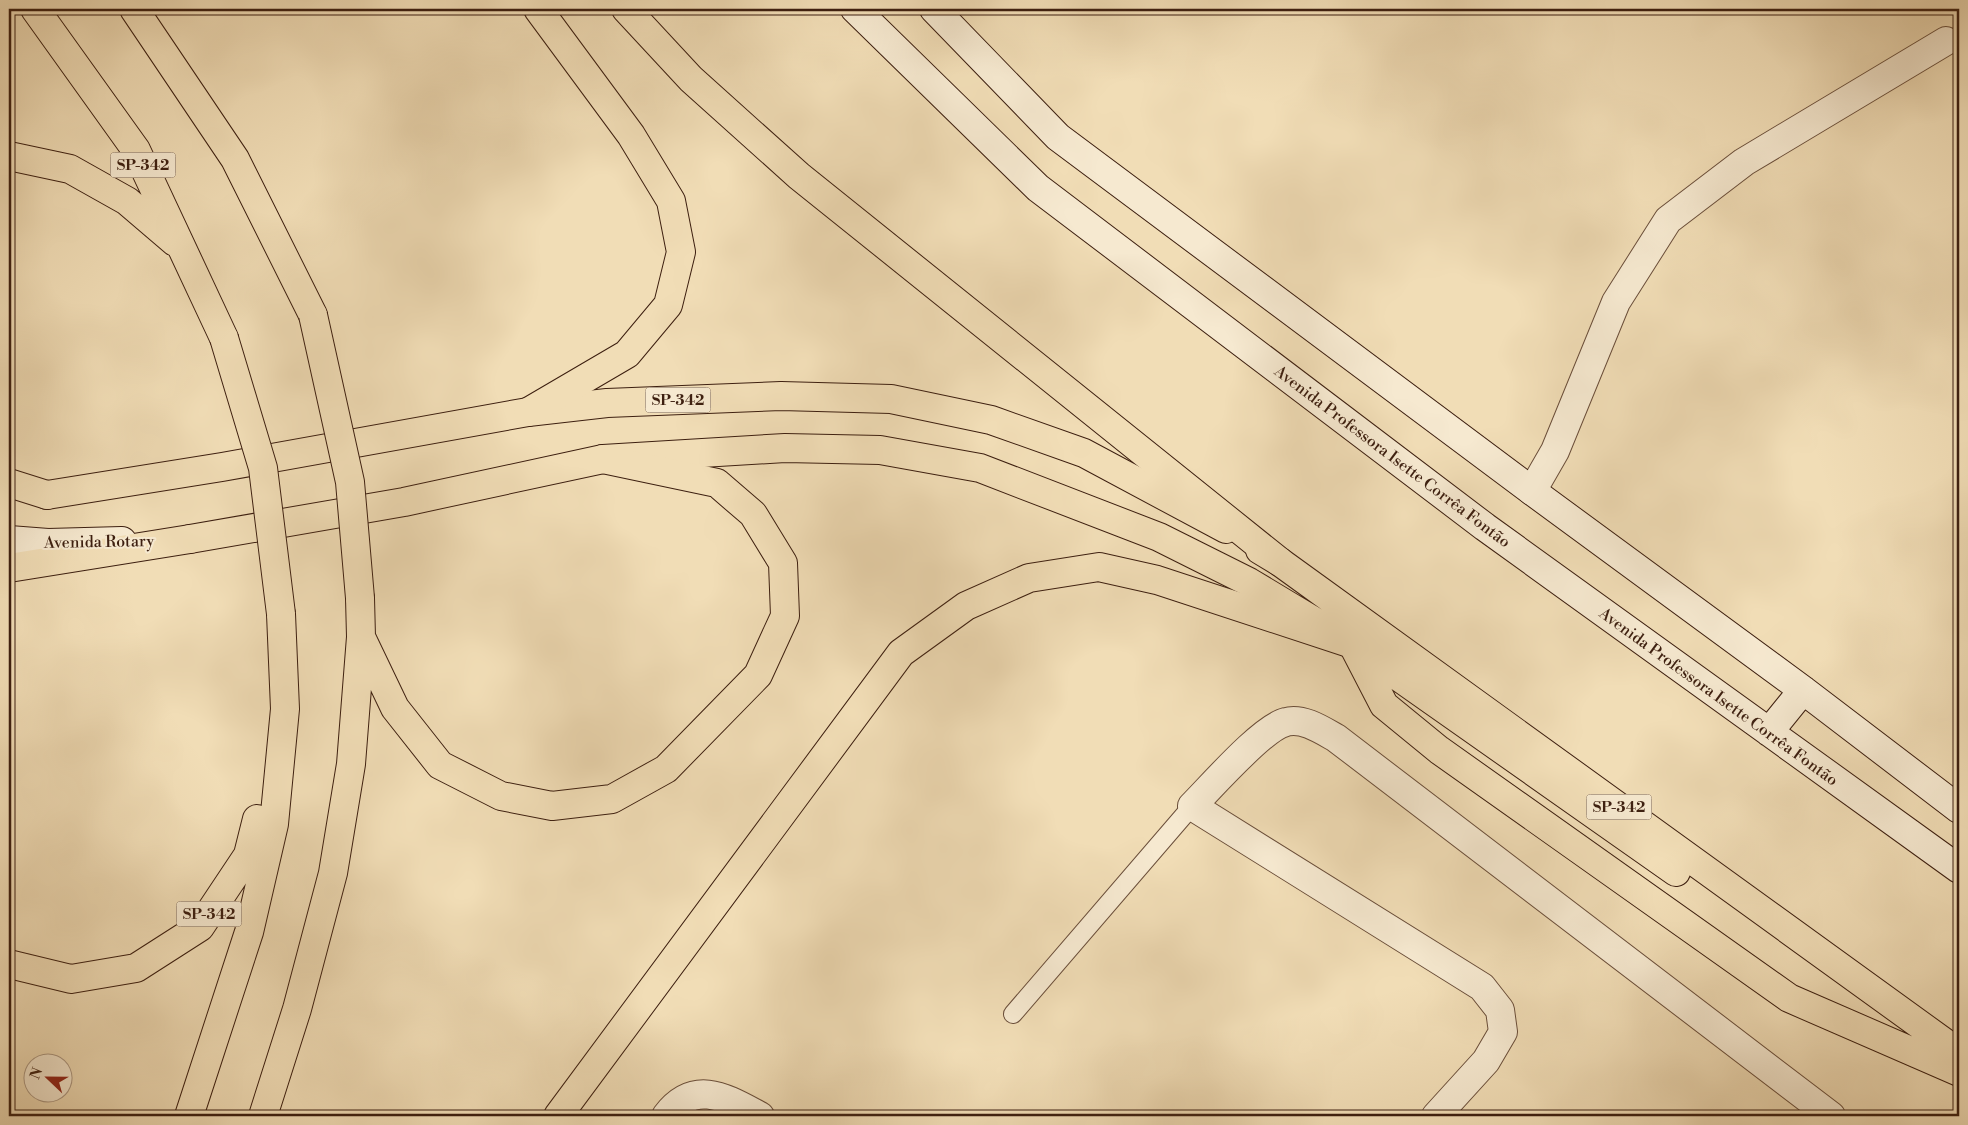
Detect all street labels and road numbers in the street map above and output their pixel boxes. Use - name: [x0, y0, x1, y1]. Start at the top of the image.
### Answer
- road number: SP-342: [110, 152, 176, 178]
- street label: Avenida Professora Isette Corrêa Fontão: [1270, 361, 1514, 552]
- road number: SP-342: [646, 388, 710, 412]
- street label: Avenida Rotary: [43, 531, 155, 553]
- street label: Avenida Professora Isette Corrêa Fontão: [1594, 603, 1842, 790]
- road number: SP-342: [1586, 794, 1652, 820]
- road number: SP-342: [176, 902, 242, 926]

